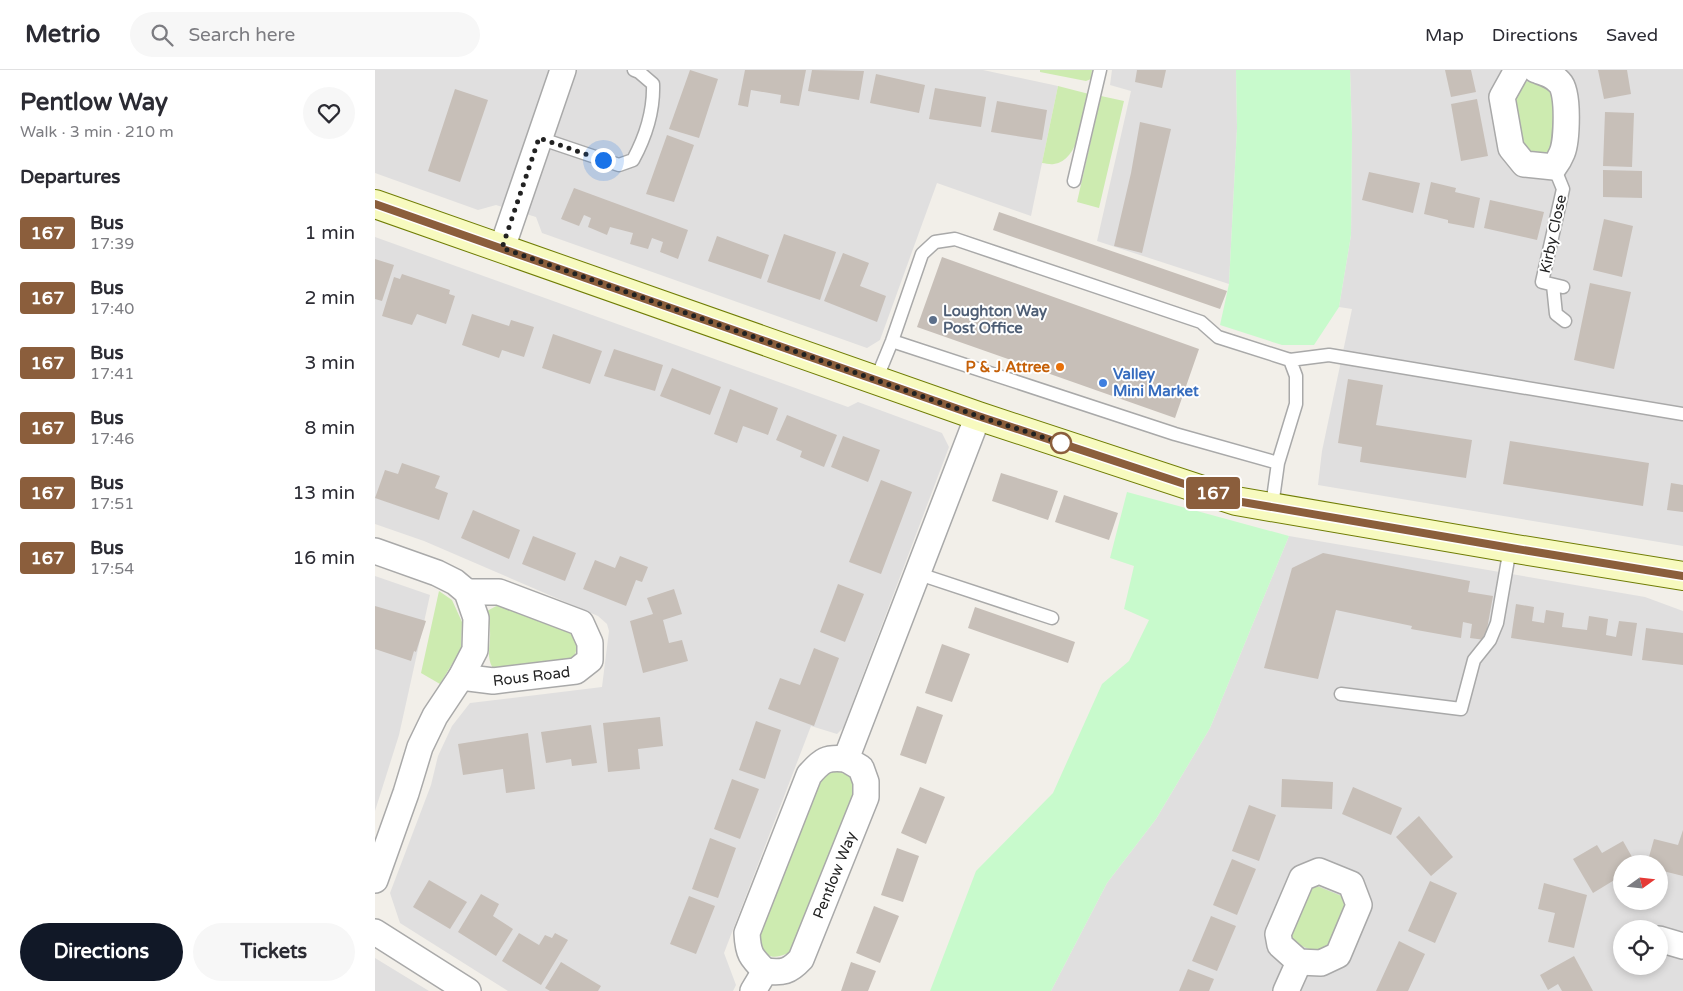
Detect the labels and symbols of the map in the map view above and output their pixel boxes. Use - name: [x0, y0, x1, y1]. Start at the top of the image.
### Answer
- your location: [591, 148, 616, 173]
- street label: Kirby Close: [1536, 193, 1570, 275]
- place label: Loughton Way Post Office: [943, 302, 1047, 337]
- marker: Loughton Way Post Office: [927, 314, 939, 326]
- place label: P & J Attree: [965, 358, 1051, 376]
- marker: P & J Attree: [1054, 361, 1066, 373]
- place label: Valley Mini Market: [1113, 365, 1199, 400]
- marker: Valley Mini Market: [1097, 377, 1109, 389]
- unlabelled marker: [1050, 432, 1072, 454]
- line badge: 167: [1184, 477, 1242, 509]
- street label: Rous Road: [492, 663, 571, 690]
- street label: Pentlow Way: [809, 829, 860, 921]
- north arrow: [1613, 855, 1667, 910]

